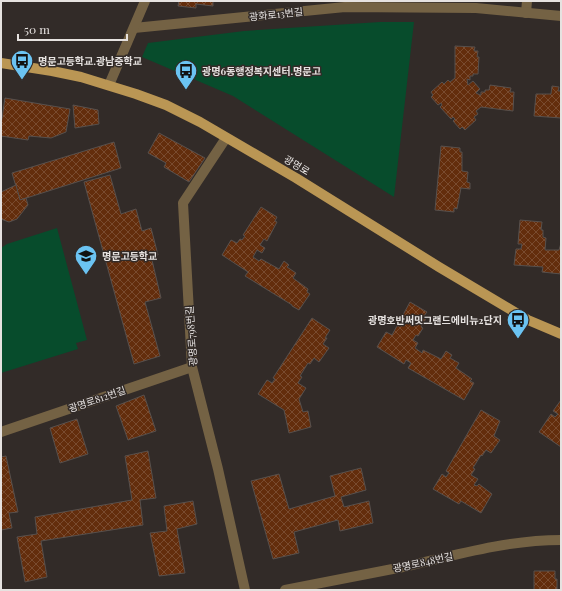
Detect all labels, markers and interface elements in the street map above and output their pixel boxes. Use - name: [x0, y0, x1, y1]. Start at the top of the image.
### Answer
- street label: 광화로13번길: [248, 4, 304, 24]
- scale bar: [18, 16, 127, 42]
- text: 50 m: [24, 21, 50, 37]
- bus stop icon: 명문고등학교.광남중학교: [9, 48, 35, 81]
- place label: 명문고등학교.광남중학교: [38, 54, 142, 68]
- bus stop icon: 광명6동행정복지센터.명문고: [173, 58, 199, 91]
- place label: 광명6동행정복지센터.명문고: [202, 64, 322, 78]
- street label: 광명로: [282, 152, 312, 178]
- school or university icon: 명문고등학교: [73, 243, 99, 276]
- place label: 명문고등학교: [102, 249, 157, 263]
- street label: 광명로798번길: [182, 305, 200, 367]
- bus stop icon: 광명호반써밋그랜드에비뉴2단지: [505, 307, 531, 340]
- place label: 광명호반써밋그랜드에비뉴2단지: [368, 313, 502, 327]
- street label: 광명로812번길: [66, 383, 128, 415]
- street label: 광명로848번길: [392, 549, 454, 575]

